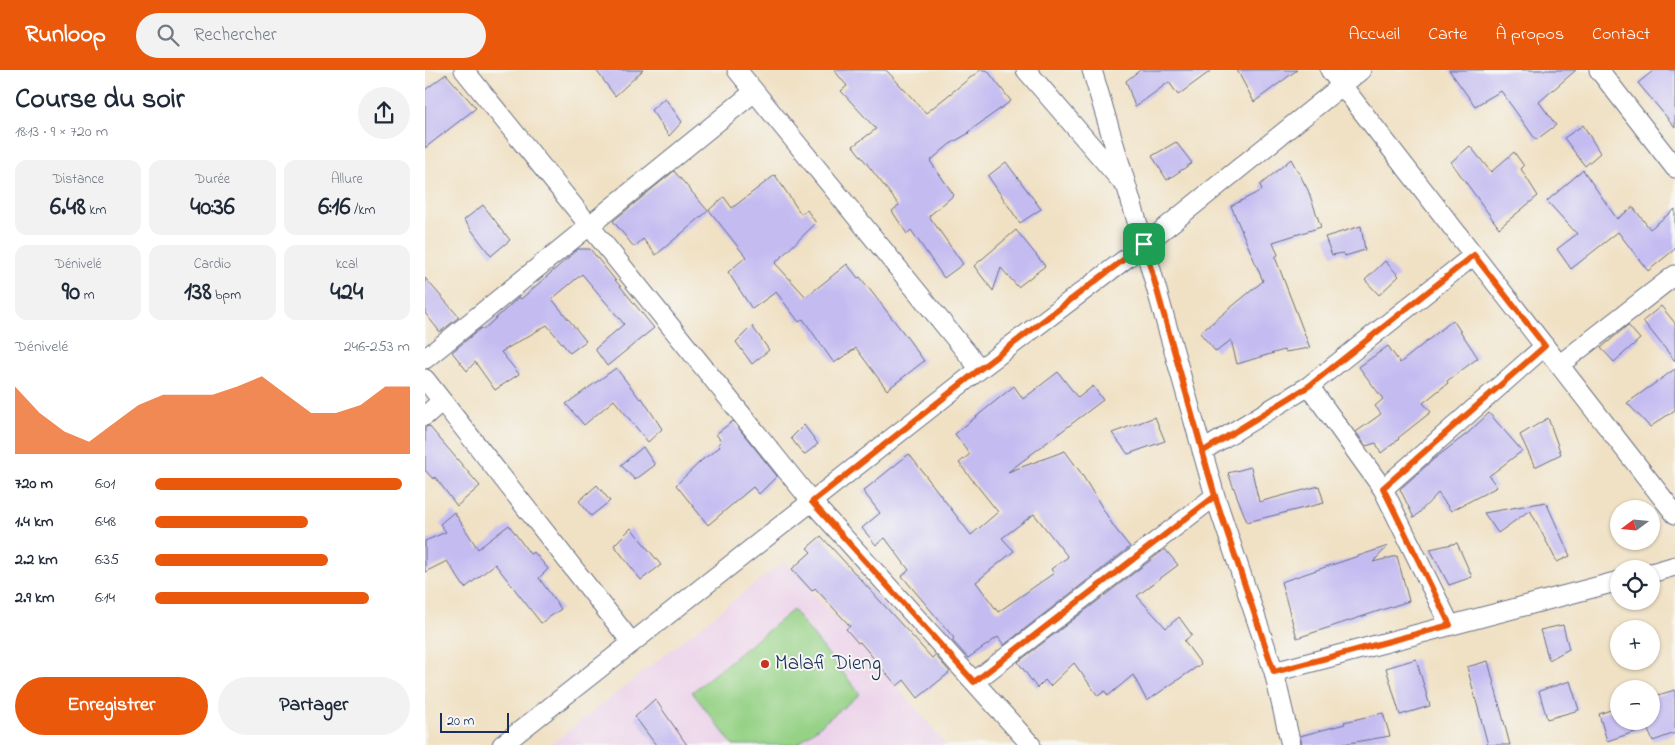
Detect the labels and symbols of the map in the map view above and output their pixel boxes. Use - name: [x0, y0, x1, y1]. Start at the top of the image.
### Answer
- pin: [1123, 223, 1165, 265]
- north arrow: [1610, 500, 1660, 550]
- place label: Malafi Dieng: [775, 649, 881, 681]
- marker: Malafi Dieng: [759, 658, 771, 670]
- scale bar: [440, 710, 509, 733]

